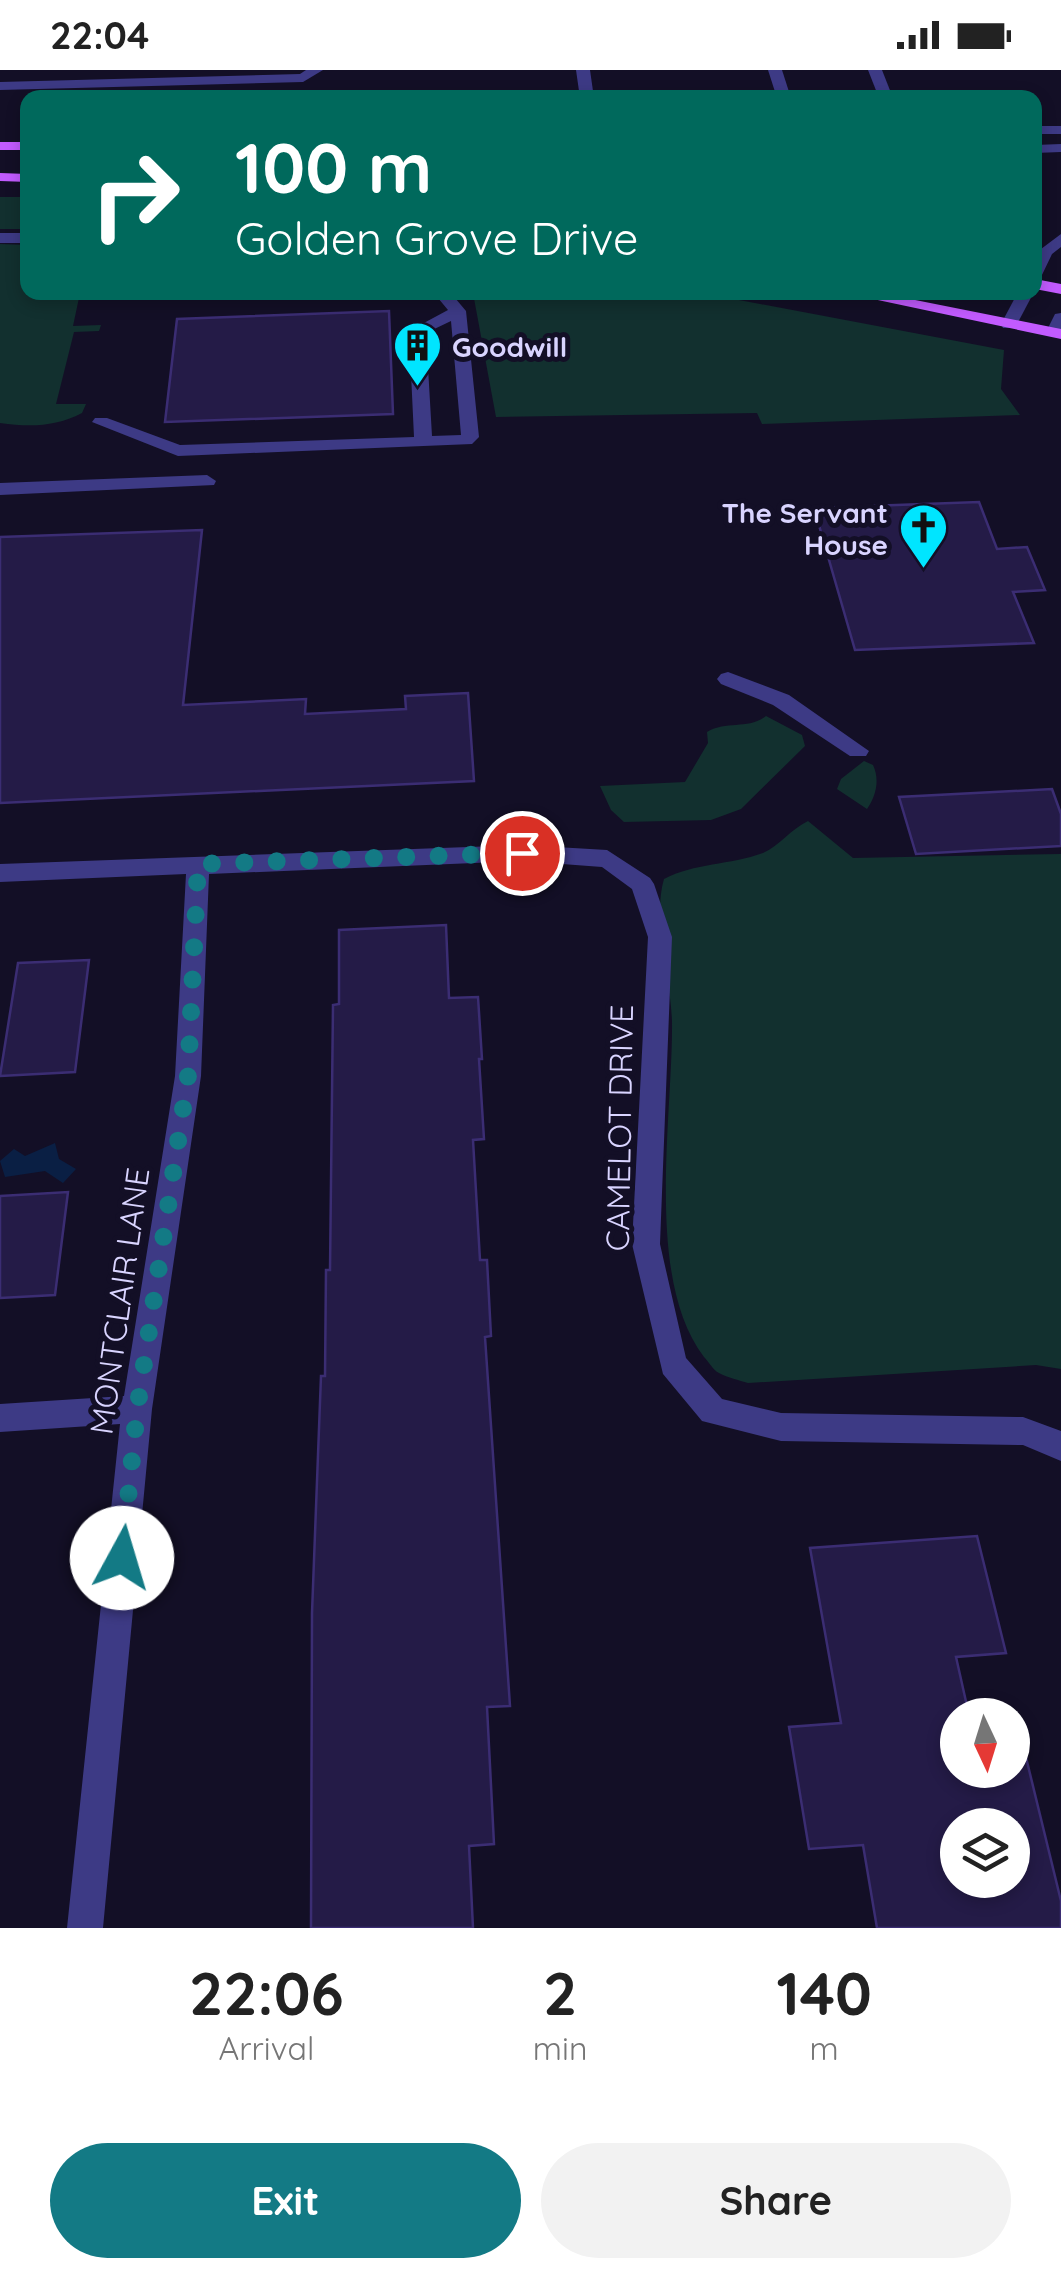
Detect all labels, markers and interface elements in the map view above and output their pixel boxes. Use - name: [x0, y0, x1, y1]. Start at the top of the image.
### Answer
- text: 22:04: [50, 11, 149, 59]
- text: 100 m: [235, 123, 432, 211]
- icon: right: [70, 130, 200, 260]
- text: Golden Grove Drive: [235, 210, 639, 266]
- building icon: Goodwill: [391, 320, 443, 388]
- place label: Goodwill: [452, 329, 567, 364]
- place label: The Servant House: [722, 495, 888, 562]
- church icon: The Servant House: [897, 502, 949, 570]
- pin: [480, 811, 565, 896]
- icon: arrive: [495, 826, 550, 881]
- street label: CAMELOT DRIVE: [597, 1004, 641, 1252]
- street label: MONTCLAIR LANE: [80, 1165, 158, 1437]
- position arrow: [70, 1506, 174, 1610]
- north arrow: [940, 1698, 1030, 1788]
- map controls: [940, 1698, 1030, 1898]
- button: layers: [940, 1808, 1030, 1898]
- text: 22:06: [189, 1955, 344, 2030]
- text: 2: [543, 1955, 577, 2030]
- text: 140: [776, 1955, 872, 2030]
- text: Arrival: [219, 2028, 314, 2068]
- text: min: [533, 2028, 587, 2068]
- text: m: [810, 2028, 839, 2068]
- button: Exit: [50, 2143, 521, 2258]
- button: Share: [541, 2143, 1011, 2258]

